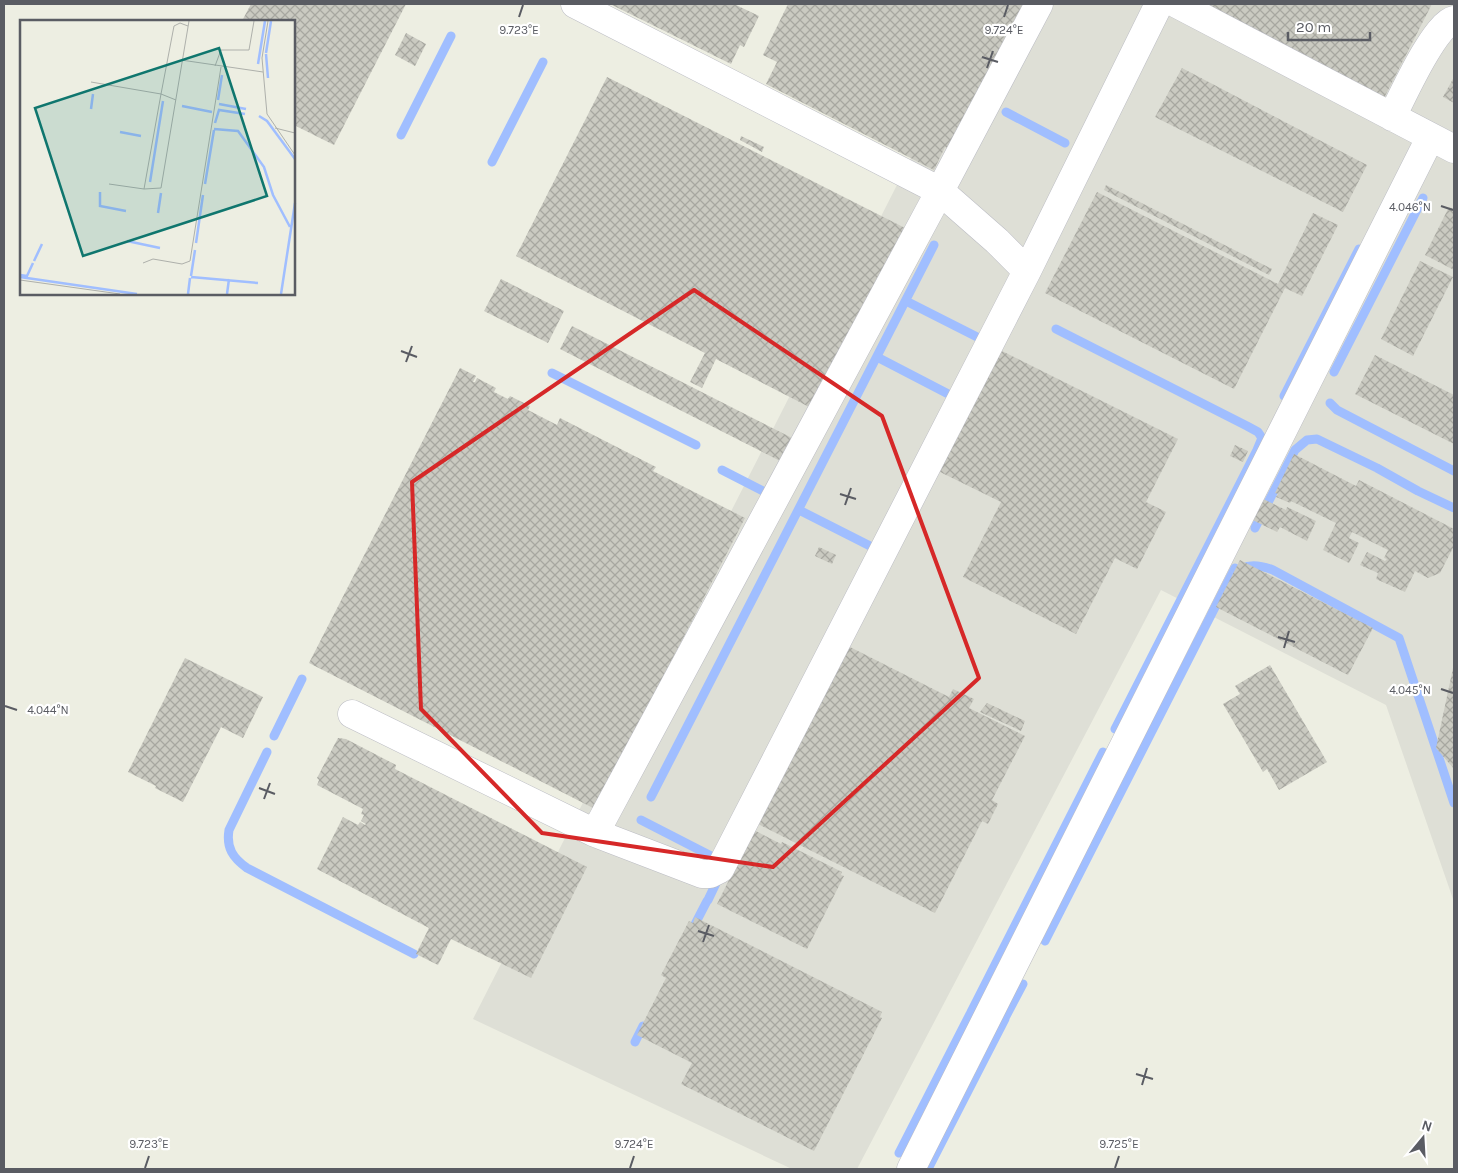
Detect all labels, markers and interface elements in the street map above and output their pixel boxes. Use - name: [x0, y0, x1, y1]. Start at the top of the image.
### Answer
- scale bar: [1288, 10, 1370, 42]
- text: 20 m: [1296, 18, 1331, 36]
- inset map: [20, 20, 295, 295]
- text: 9.723°E: [499, 23, 539, 37]
- text: 9.724°E: [984, 23, 1024, 37]
- text: 4.046°N: [1389, 200, 1431, 214]
- text: 4.045°N: [1389, 683, 1431, 697]
- text: 4.044°N: [27, 703, 69, 717]
- north arrow: [1398, 1113, 1448, 1163]
- text: N: [1419, 1116, 1434, 1136]
- text: 9.723°E: [129, 1137, 169, 1151]
- text: 9.724°E: [614, 1137, 654, 1151]
- text: 9.725°E: [1099, 1137, 1139, 1151]

